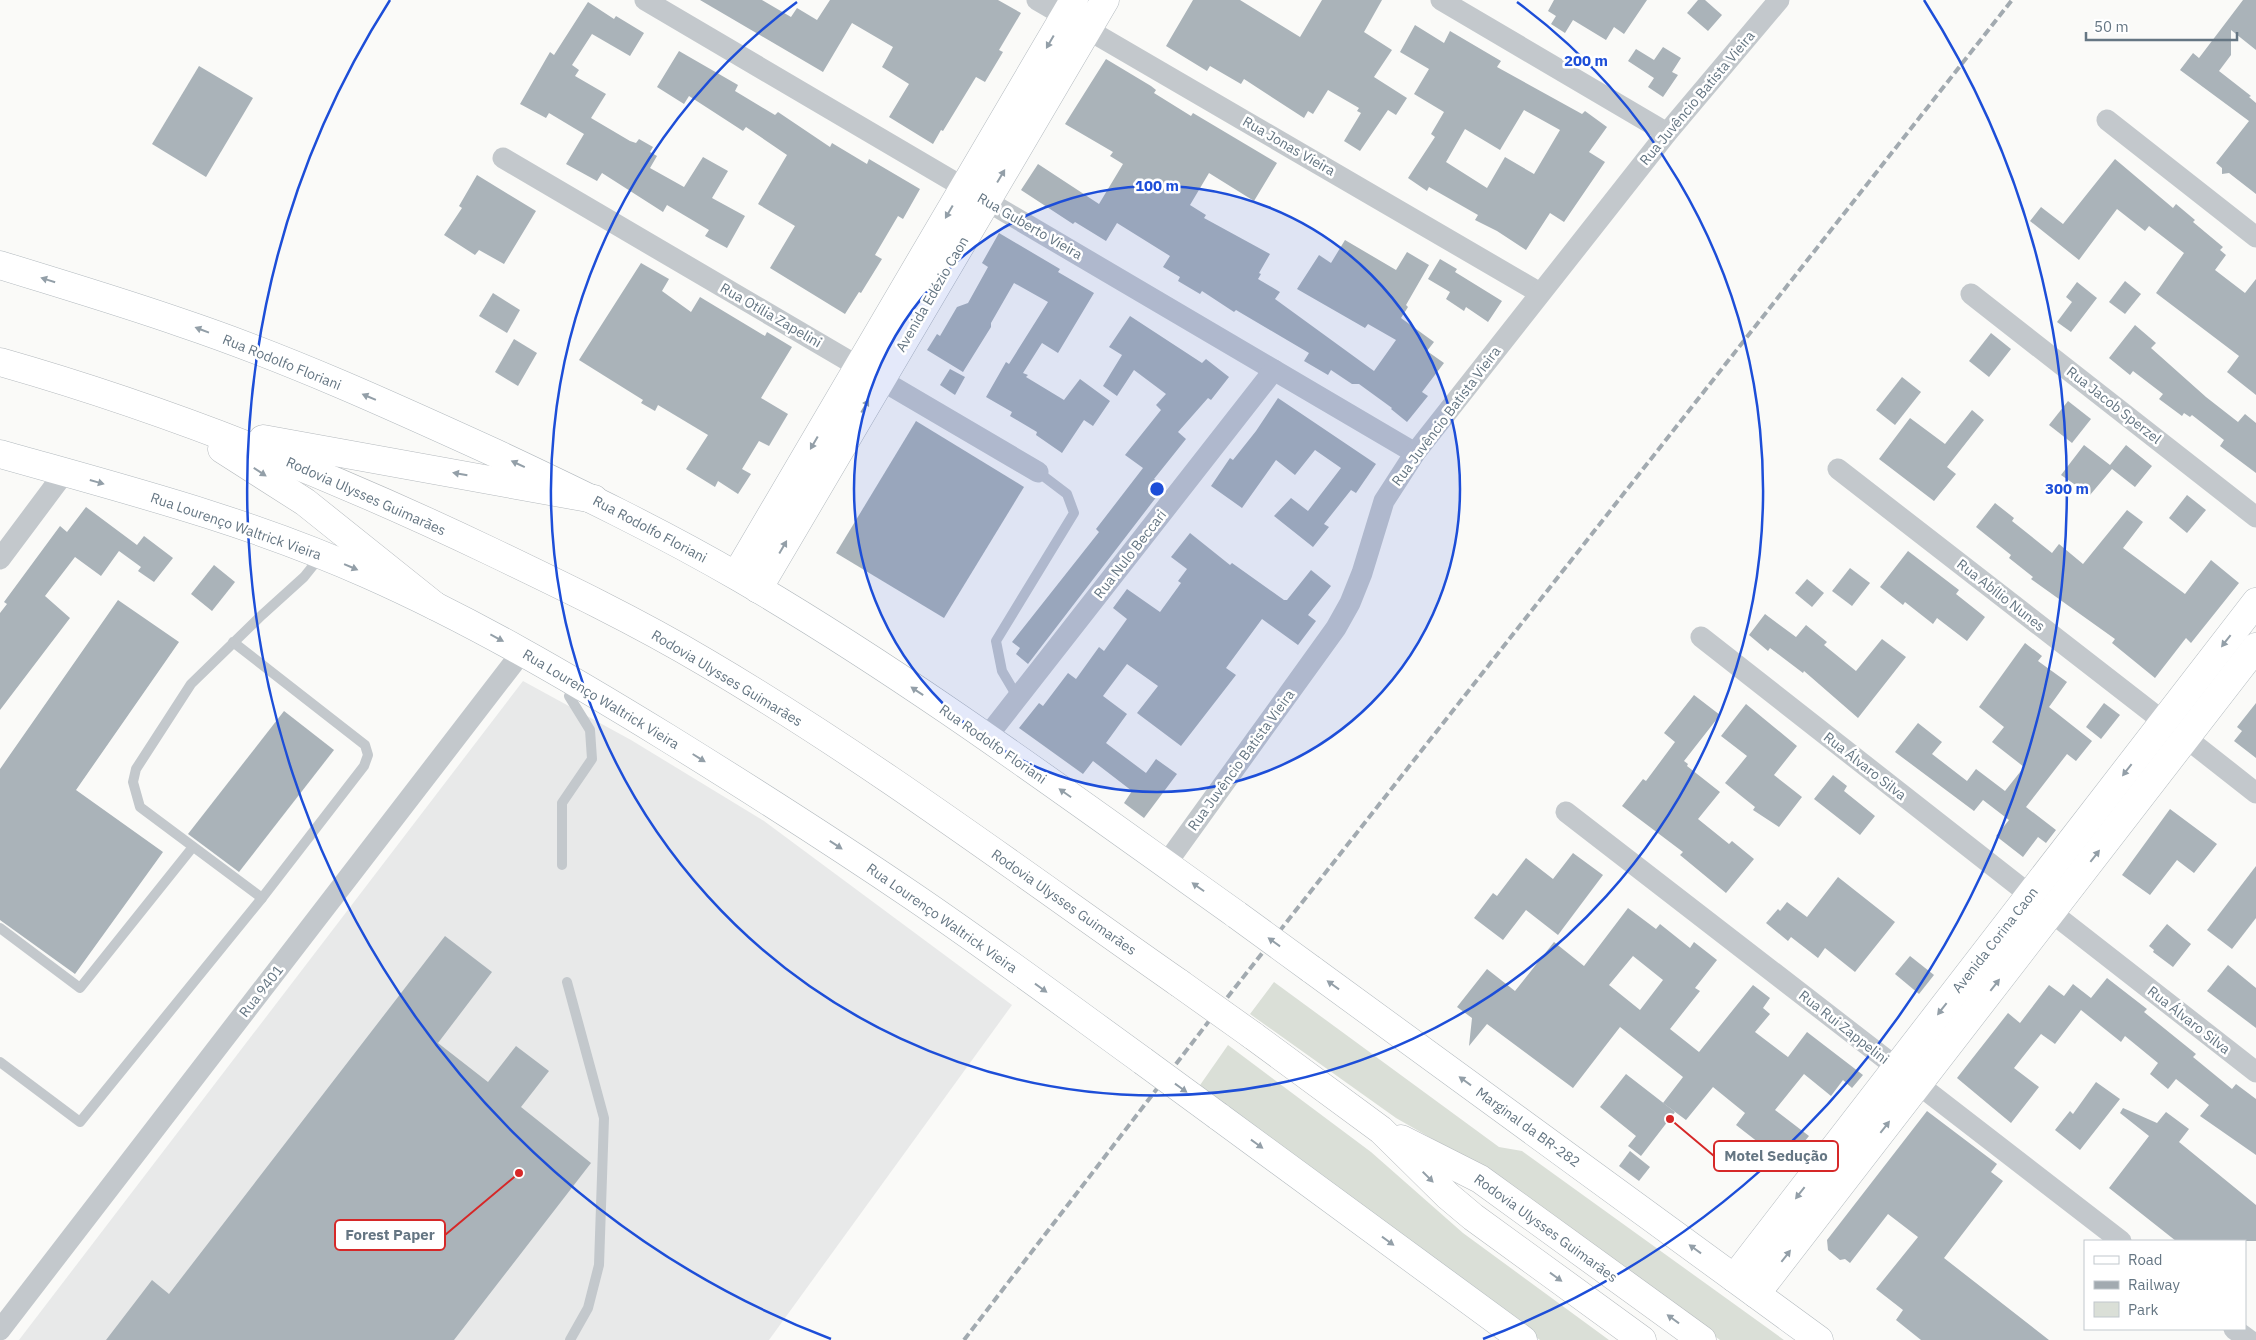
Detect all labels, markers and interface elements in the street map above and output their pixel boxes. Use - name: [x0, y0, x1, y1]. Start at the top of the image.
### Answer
- scale bar: [2086, 10, 2237, 42]
- text: 50 m: [2094, 17, 2129, 36]
- street label: Rua Juvêncio Batista Vieira: [1635, 27, 1759, 169]
- one-way arrow: [1045, 35, 1054, 49]
- text: 200 m: [1564, 51, 1608, 70]
- street label: Rua Jonas Vieira: [1239, 112, 1339, 180]
- one-way arrow: [997, 169, 1006, 183]
- text: 100 m: [1135, 176, 1179, 195]
- street label: Rua Guberto Vieira: [974, 189, 1086, 264]
- one-way arrow: [945, 206, 954, 219]
- street label: Avenida Edézio Caon: [892, 233, 972, 355]
- one-way arrow: [40, 275, 55, 283]
- street label: Rua Otília Zapelini: [717, 279, 825, 351]
- one-way arrow: [195, 326, 210, 333]
- street label: Rua Rodolfo Floriani: [220, 330, 344, 394]
- street label: Rua Juvêncio Batista Vieira: [1388, 342, 1505, 489]
- street label: Rua Jacob Sperzel: [2063, 362, 2165, 448]
- one-way arrow: [362, 393, 376, 401]
- one-way arrow: [861, 400, 870, 413]
- one-way arrow: [810, 435, 818, 450]
- street label: Rodovia Ulysses Guimarães: [283, 453, 449, 539]
- one-way arrow: [511, 459, 525, 467]
- one-way arrow: [253, 467, 267, 477]
- one-way arrow: [451, 470, 467, 478]
- one-way arrow: [90, 478, 105, 486]
- text: 300 m: [2045, 479, 2089, 498]
- centre of rings: [1148, 480, 1166, 498]
- street label: Rua Lourenço Waltrick Vieira: [148, 488, 324, 564]
- street label: Rua Rodolfo Floriani: [590, 491, 710, 567]
- street label: Rua Nulo Beccari: [1090, 506, 1170, 602]
- one-way arrow: [779, 540, 788, 553]
- street label: Rua Abílio Nunes: [1953, 555, 2049, 635]
- one-way arrow: [344, 563, 358, 571]
- street label: Rodovia Ulysses Guimarães: [648, 626, 806, 730]
- one-way arrow: [489, 634, 504, 642]
- one-way arrow: [2221, 634, 2232, 647]
- street label: Rua Lourenço Waltrick Vieira: [519, 645, 683, 753]
- street label: Rua Juvêncio Batista Vieira: [1184, 685, 1299, 834]
- one-way arrow: [910, 686, 923, 696]
- street label: Rua Rodolfo Floriani: [936, 700, 1050, 788]
- street label: Rua Álvaro Silva: [1820, 727, 1911, 804]
- one-way arrow: [693, 753, 706, 762]
- one-way arrow: [2122, 763, 2132, 776]
- one-way arrow: [1058, 788, 1072, 798]
- one-way arrow: [829, 841, 843, 850]
- street label: Rodovia Ulysses Guimarães: [988, 845, 1140, 959]
- one-way arrow: [2089, 850, 2100, 863]
- street label: Rua Lourenço Waltrick Vieira: [863, 859, 1021, 977]
- one-way arrow: [1191, 882, 1204, 892]
- street label: Avenida Corina Caon: [1948, 883, 2042, 997]
- one-way arrow: [1267, 937, 1281, 947]
- street label: Rua 9401: [235, 961, 287, 1021]
- one-way arrow: [1990, 979, 2001, 992]
- one-way arrow: [1327, 980, 1340, 990]
- street label: Rua Álvaro Silva: [2144, 981, 2235, 1058]
- one-way arrow: [1034, 983, 1048, 993]
- street label: Rua Rui Zappelini: [1795, 986, 1893, 1068]
- one-way arrow: [1937, 1002, 1947, 1016]
- one-way arrow: [1458, 1076, 1472, 1086]
- one-way arrow: [1174, 1083, 1187, 1094]
- street label: Marginal da BR-282: [1472, 1083, 1584, 1171]
- one-way arrow: [1880, 1121, 1891, 1134]
- one-way arrow: [1250, 1139, 1263, 1150]
- callout: Motel Sedução: [1714, 1141, 1838, 1171]
- text: Motel Sedução: [1724, 1146, 1828, 1165]
- street label: Rodovia Ulysses Guimarães: [1471, 1170, 1621, 1286]
- one-way arrow: [1422, 1171, 1434, 1183]
- one-way arrow: [1794, 1186, 1805, 1199]
- callout: Forest Paper: [335, 1220, 445, 1250]
- text: Forest Paper: [345, 1225, 435, 1244]
- one-way arrow: [1381, 1236, 1395, 1246]
- legend: [2084, 1240, 2246, 1330]
- one-way arrow: [1688, 1244, 1702, 1254]
- one-way arrow: [1781, 1249, 1791, 1263]
- text: Road: [2128, 1250, 2163, 1269]
- one-way arrow: [1549, 1272, 1563, 1282]
- text: Railway: [2128, 1275, 2181, 1294]
- text: Park: [2128, 1300, 2158, 1319]
- one-way arrow: [1666, 1314, 1680, 1324]

